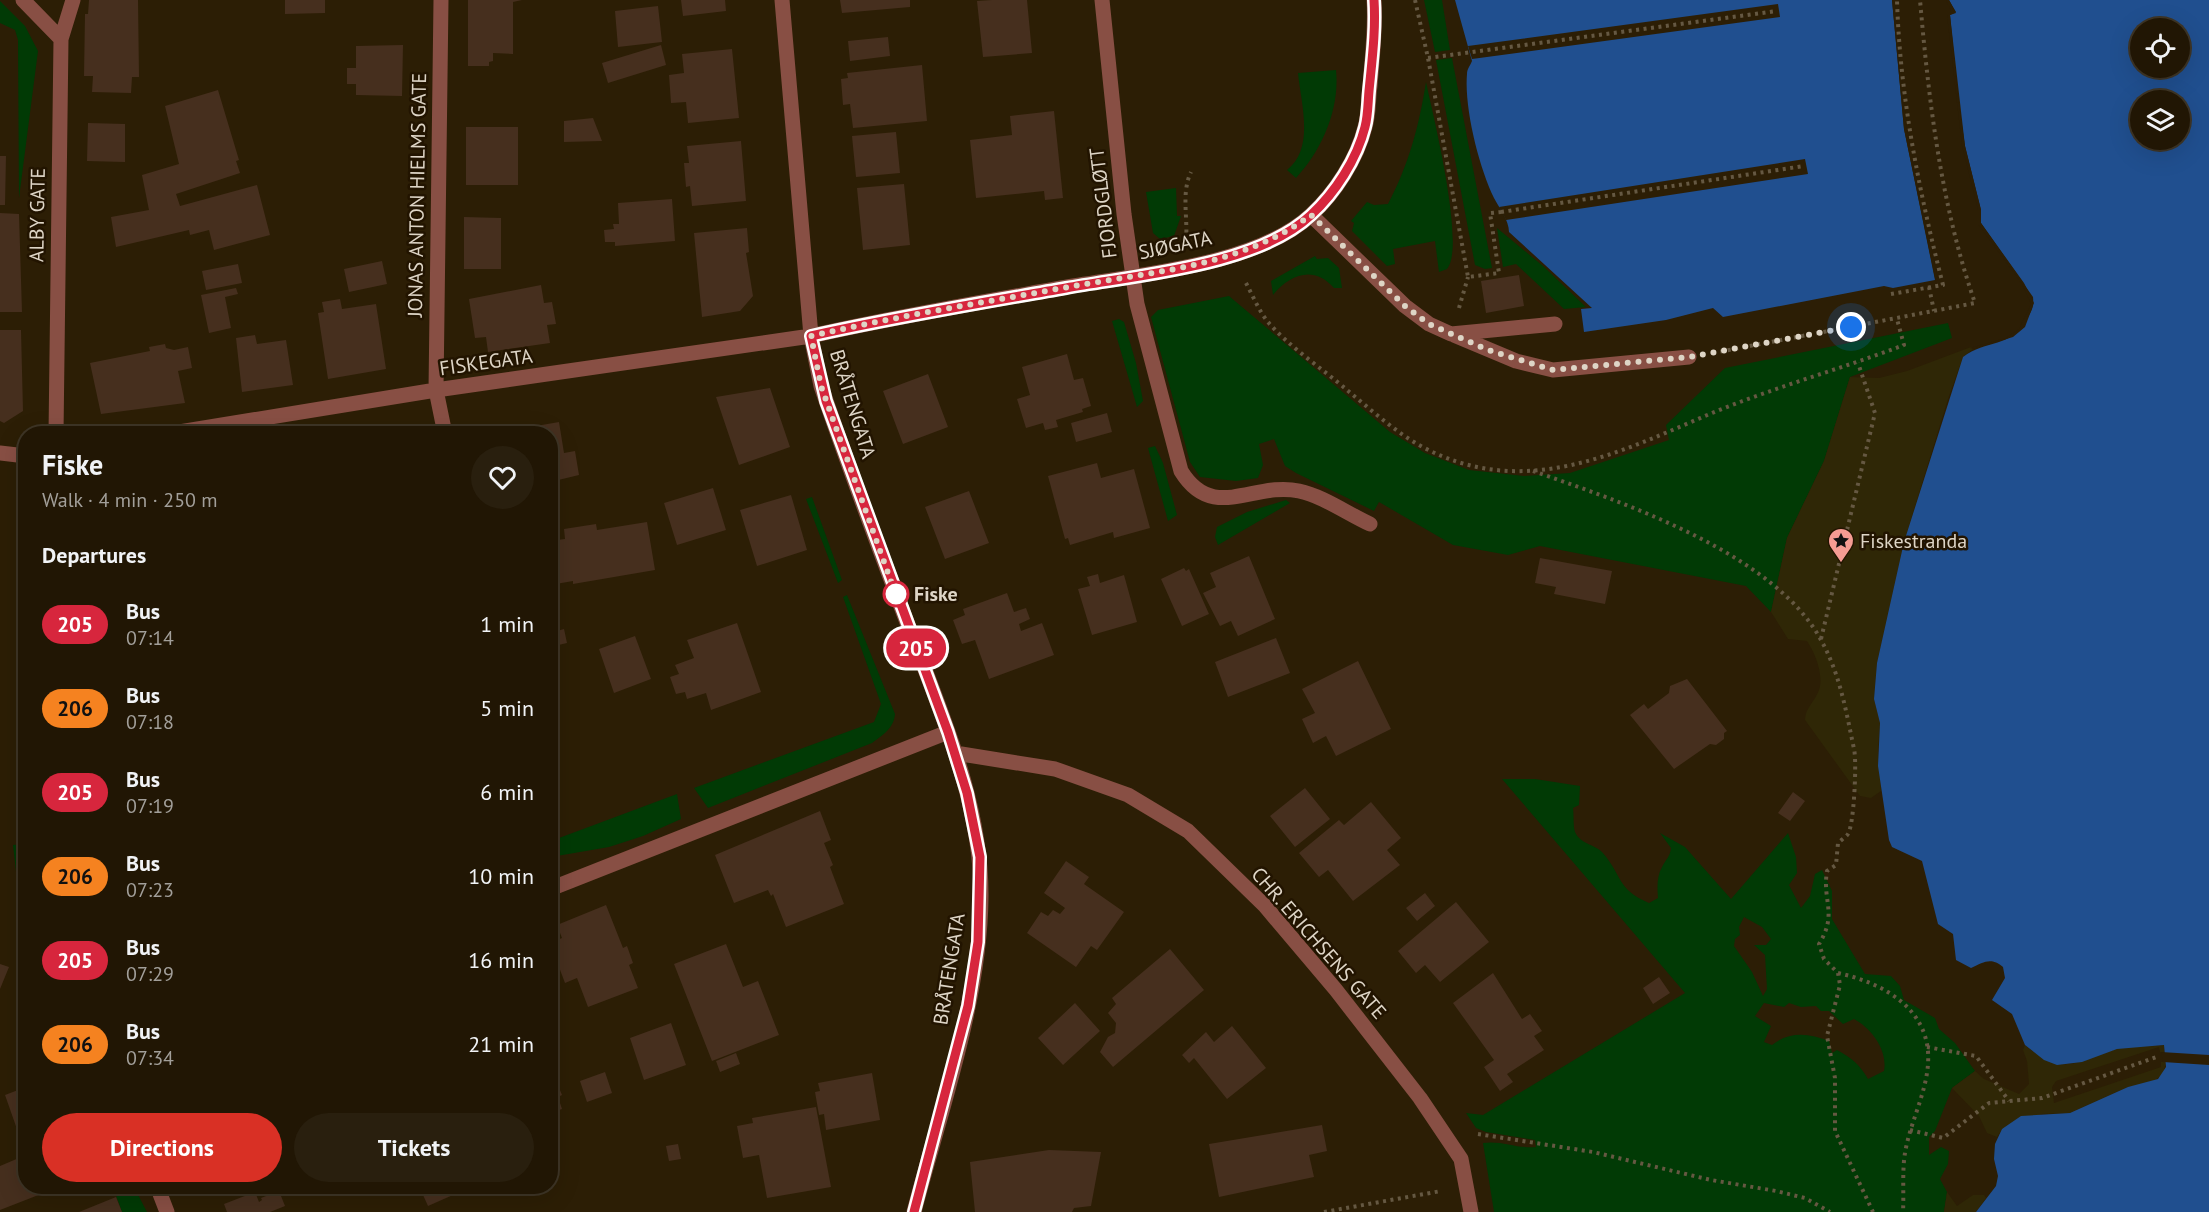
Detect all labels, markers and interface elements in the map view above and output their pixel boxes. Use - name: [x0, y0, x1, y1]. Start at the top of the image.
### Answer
- map controls: [2130, 18, 2190, 150]
- button: locate: [2130, 18, 2190, 78]
- street label: JONAS ANTON HIELMS GATE: [402, 73, 432, 318]
- button: layers: [2130, 90, 2190, 150]
- street label: FJORDGLØTT: [1083, 146, 1123, 260]
- street label: ALBY GATE: [23, 168, 51, 262]
- street label: SJØGATA: [1136, 225, 1214, 265]
- your location: [1836, 312, 1866, 342]
- street label: FISKEGATA: [438, 343, 535, 381]
- street label: BRÅTENGATA: [824, 346, 882, 462]
- text: Fiske: [42, 446, 103, 483]
- button: heart: [471, 446, 534, 509]
- text: Walk · 4 min · 250 m: [42, 487, 218, 513]
- place icon: Fiskestranda: [1826, 526, 1856, 564]
- place label: Fiskestranda: [1860, 528, 1967, 554]
- text: Departures: [42, 541, 146, 569]
- marker: Fiske: [883, 581, 909, 607]
- place label: Fiske: [914, 581, 958, 607]
- text: Bus: [126, 597, 160, 625]
- text: 1 min: [480, 610, 534, 638]
- text: 205: [57, 611, 93, 638]
- text: 07:14: [126, 625, 174, 651]
- line badge: 205: [882, 628, 950, 668]
- text: 205: [898, 635, 934, 662]
- text: Bus: [126, 681, 160, 709]
- text: 5 min: [480, 694, 534, 722]
- text: 206: [57, 695, 93, 722]
- text: 07:18: [126, 709, 174, 735]
- text: Bus: [126, 765, 160, 793]
- text: 6 min: [480, 778, 534, 806]
- text: 205: [57, 779, 93, 806]
- text: 07:19: [126, 793, 174, 819]
- text: Bus: [126, 849, 160, 877]
- text: 10 min: [468, 862, 534, 890]
- street label: CHR. ERICHSENS GATE: [1246, 862, 1392, 1024]
- text: 206: [57, 863, 93, 890]
- text: 07:23: [126, 877, 174, 903]
- street label: BRÅTENGATA: [927, 911, 971, 1027]
- text: Bus: [126, 933, 160, 961]
- text: 16 min: [468, 946, 534, 974]
- text: 205: [57, 947, 93, 974]
- text: 07:29: [126, 961, 174, 987]
- text: Bus: [126, 1017, 160, 1045]
- text: 21 min: [468, 1030, 534, 1058]
- text: 206: [57, 1031, 93, 1058]
- text: 07:34: [126, 1045, 174, 1071]
- button: Directions: [42, 1113, 282, 1182]
- button: Tickets: [294, 1113, 534, 1182]

